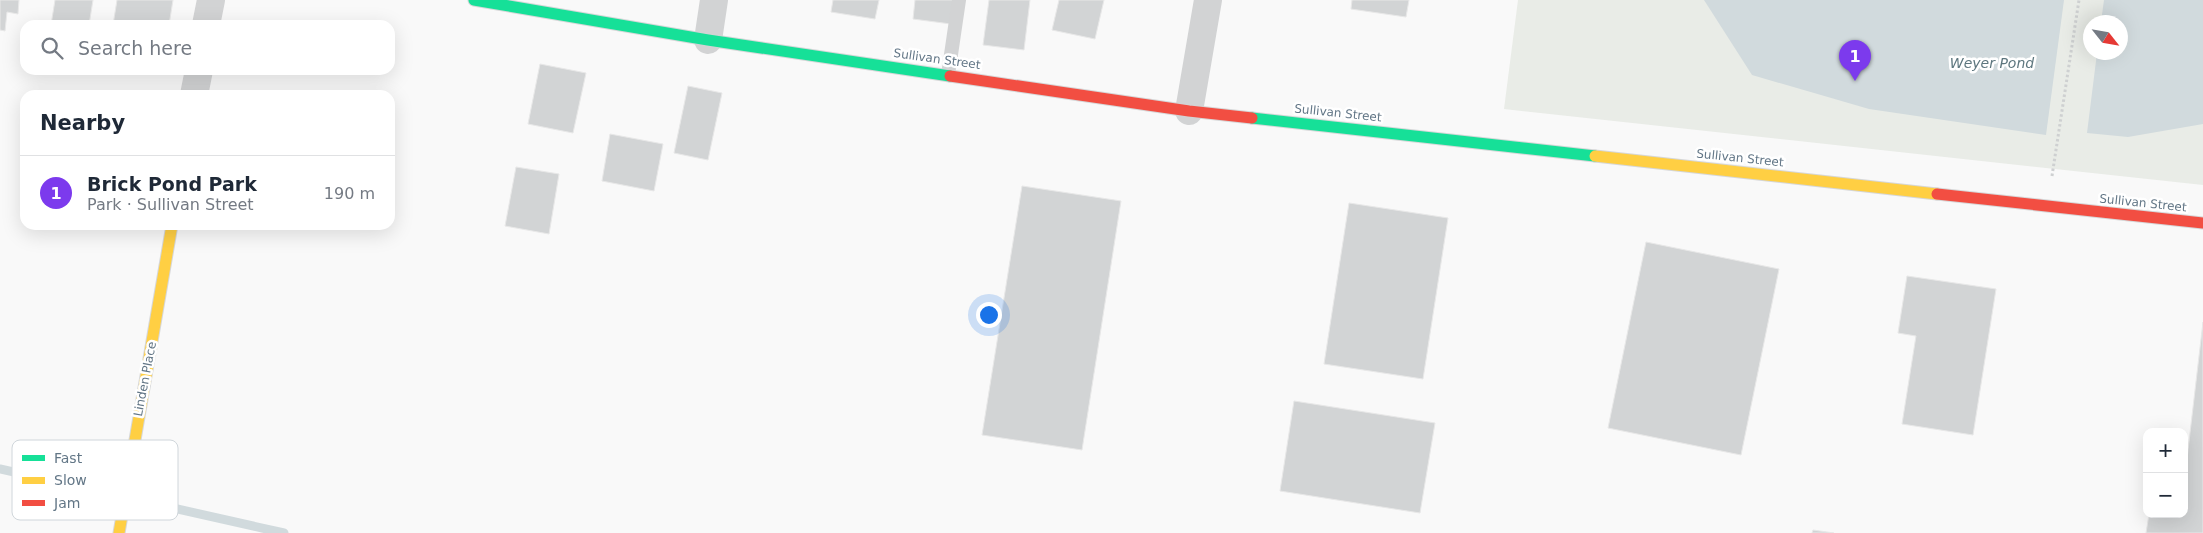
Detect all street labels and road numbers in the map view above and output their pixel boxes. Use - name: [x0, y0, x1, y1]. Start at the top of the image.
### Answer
- street label: Sullivan Street: [893, 46, 982, 72]
- street label: Sullivan Street: [1294, 101, 1383, 125]
- street label: Sullivan Street: [1696, 146, 1785, 170]
- street label: Sullivan Street: [2099, 191, 2188, 215]
- street label: Linden Place: [131, 340, 159, 418]

